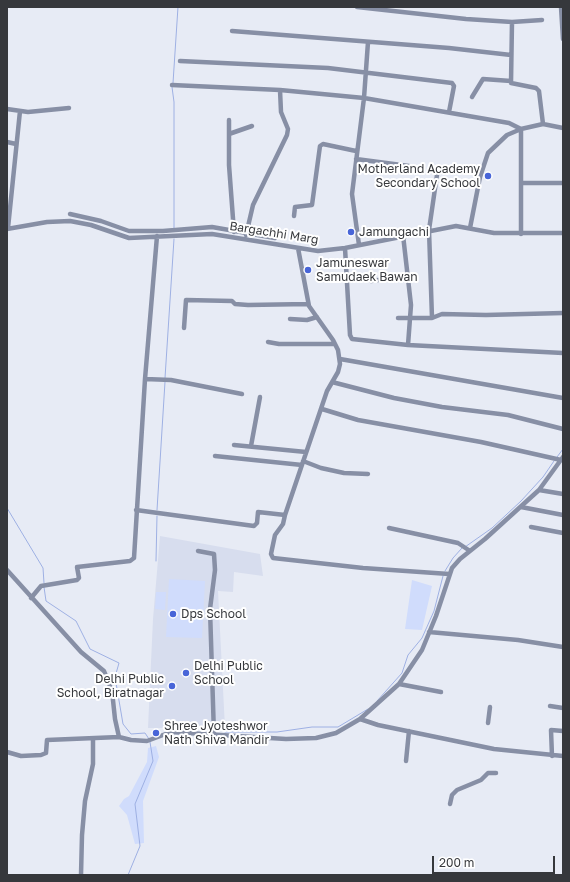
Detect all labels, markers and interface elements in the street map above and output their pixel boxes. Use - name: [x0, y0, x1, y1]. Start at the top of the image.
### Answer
- place label: Motherland Academy Secondary School: [358, 162, 480, 190]
- marker: Motherland Academy Secondary School: [483, 171, 493, 181]
- street label: Bargachhi Marg: [228, 219, 320, 247]
- place label: Jamungachi: [359, 225, 429, 239]
- marker: Jamungachi: [346, 227, 356, 237]
- place label: Jamuneswar Samudaek Bawan: [316, 256, 418, 284]
- marker: Jamuneswar Samudaek Bawan: [303, 265, 313, 275]
- place label: Dps School: [181, 607, 246, 621]
- marker: Dps School: [168, 609, 178, 619]
- place label: Delhi Public School: [194, 659, 263, 687]
- marker: Delhi Public School: [181, 668, 191, 678]
- place label: Delhi Public School, Biratnagar: [57, 672, 164, 700]
- marker: Delhi Public School, Biratnagar: [167, 681, 177, 691]
- place label: Shree Jyoteshwor Nath Shiva Mandir: [164, 719, 269, 747]
- marker: Shree Jyoteshwor Nath Shiva Mandir: [151, 728, 161, 738]
- scale bar: [434, 848, 557, 874]
- text: 200 m: [439, 855, 474, 870]

